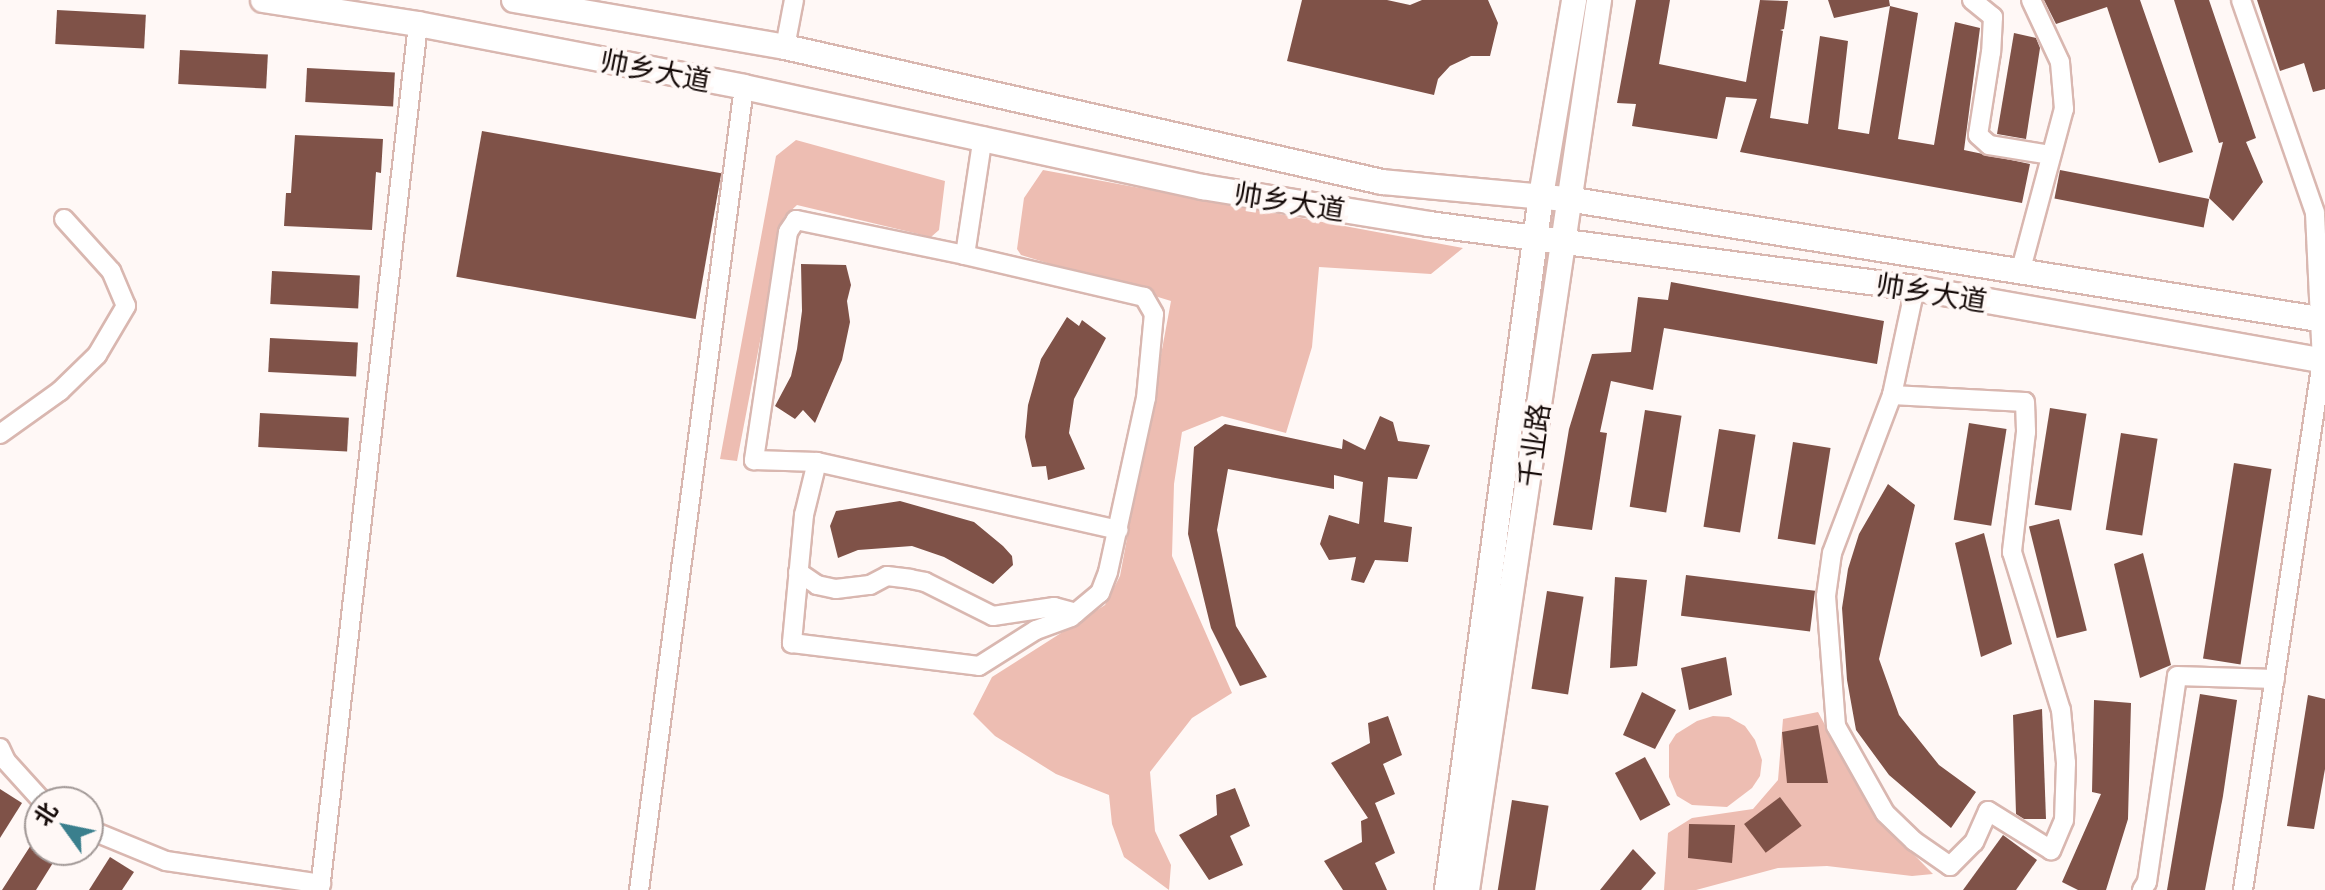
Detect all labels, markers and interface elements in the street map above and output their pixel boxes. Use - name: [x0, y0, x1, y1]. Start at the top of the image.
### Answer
- street label: 帅乡大道: [598, 43, 714, 97]
- street label: 帅乡大道: [1232, 176, 1348, 226]
- street label: 帅乡大道: [1874, 267, 1990, 317]
- street label: 千业路: [1511, 401, 1555, 489]
- north arrow: [24, 786, 104, 866]
- text: 北: [28, 797, 62, 830]

